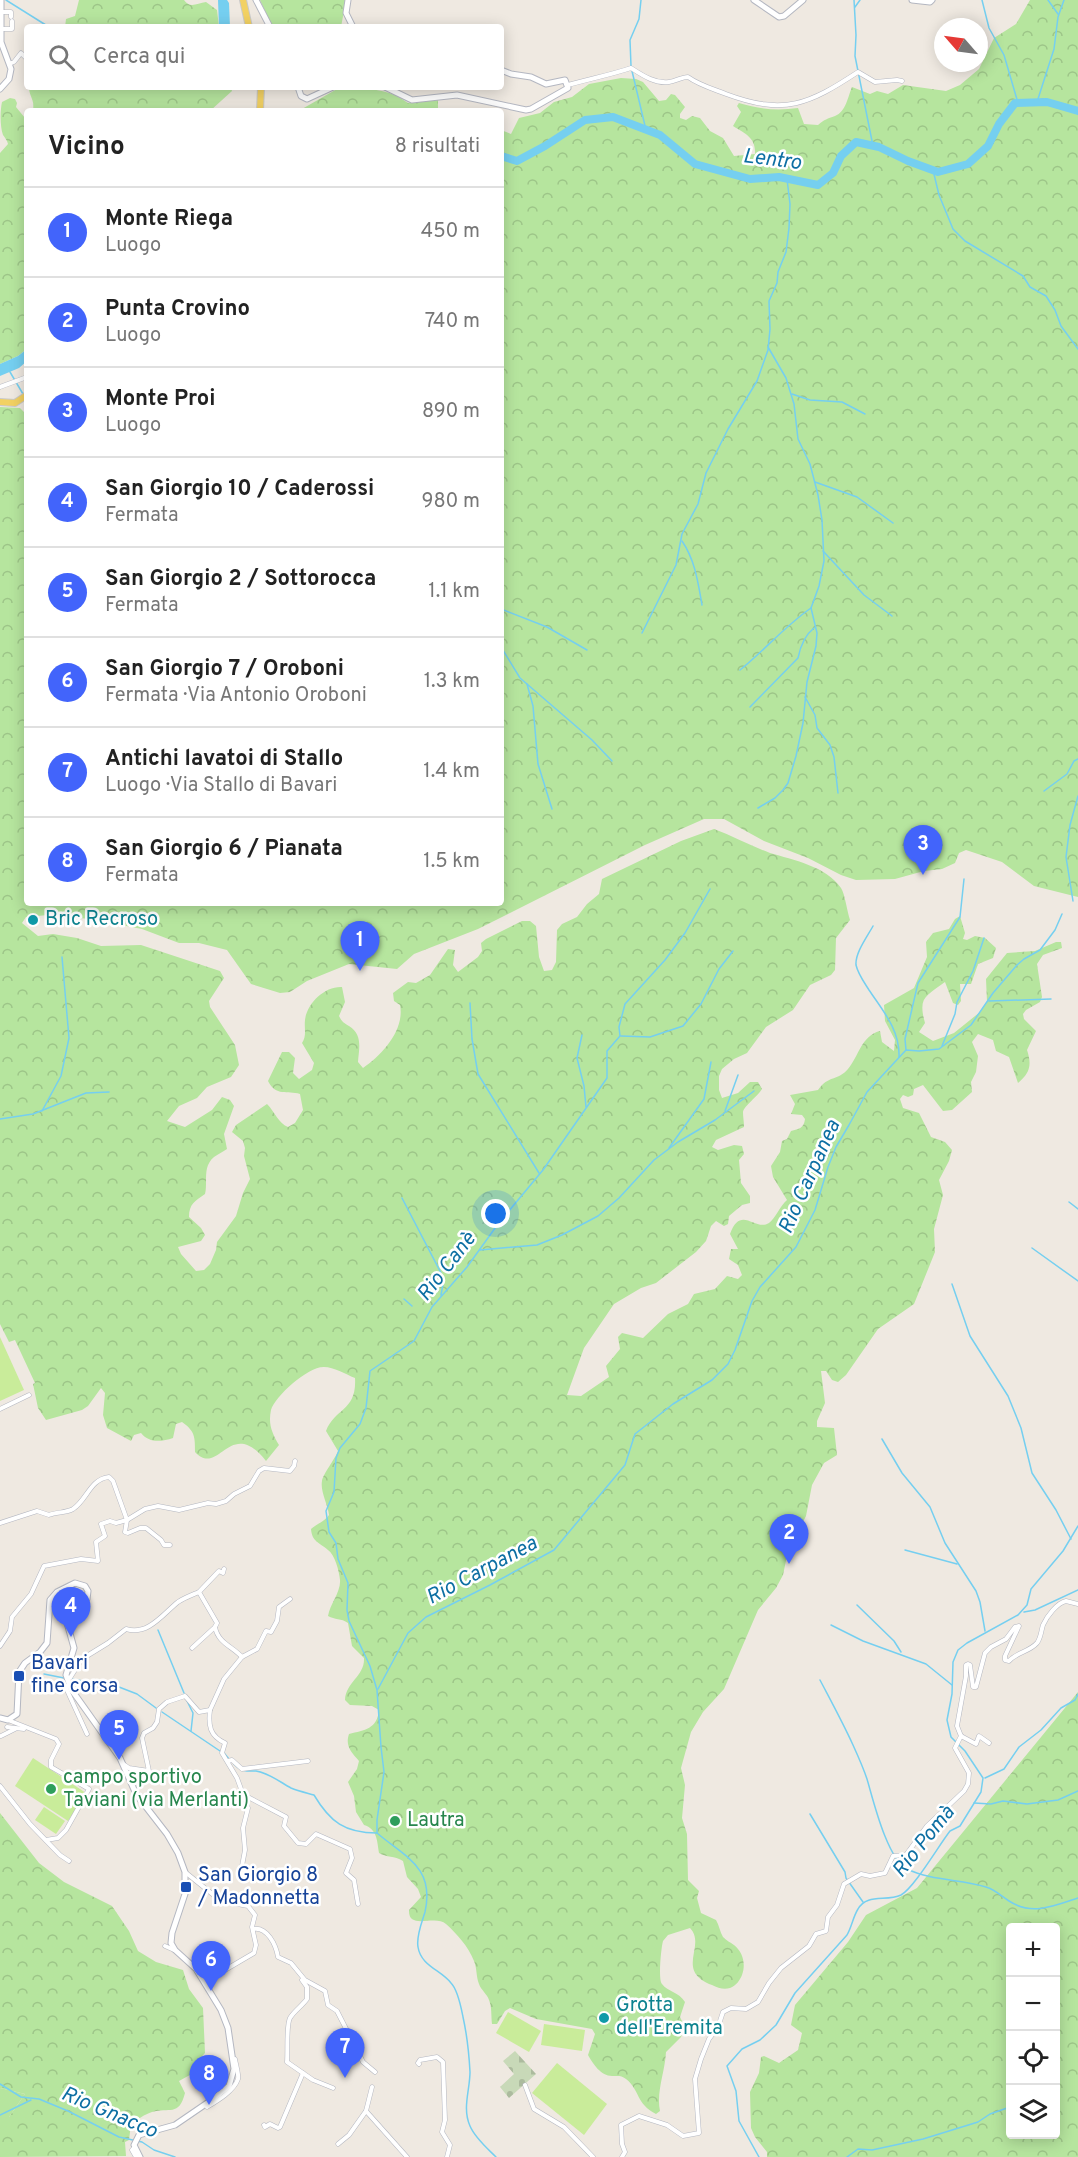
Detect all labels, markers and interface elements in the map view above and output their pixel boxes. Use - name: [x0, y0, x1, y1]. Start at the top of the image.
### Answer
- north arrow: [934, 18, 988, 72]
- search box: [24, 24, 504, 90]
- icon: search: [45, 41, 78, 74]
- text: Cerca qui: [93, 44, 185, 71]
- text: Vicino: [48, 131, 125, 164]
- text: 8 risultati: [395, 134, 480, 160]
- water label: Lentro: [741, 143, 804, 177]
- text: Monte Riega: [105, 206, 233, 233]
- text: 1: [64, 219, 72, 245]
- text: 450 m: [421, 219, 480, 245]
- text: Luogo: [105, 233, 161, 259]
- text: Punta Crovino: [105, 296, 250, 323]
- text: 2: [61, 309, 74, 335]
- text: 740 m: [425, 309, 480, 335]
- text: Luogo: [105, 323, 161, 349]
- text: Monte Proi: [105, 386, 215, 413]
- text: 3: [62, 399, 74, 425]
- text: 890 m: [422, 399, 480, 425]
- text: Luogo: [105, 413, 161, 439]
- text: San Giorgio 10 / Caderossi: [105, 476, 374, 503]
- text: 4: [61, 489, 74, 515]
- text: 980 m: [422, 489, 480, 515]
- text: Fermata: [105, 503, 178, 529]
- text: San Giorgio 2 / Sottorocca: [105, 566, 376, 593]
- text: 5: [61, 579, 74, 605]
- text: 1.1 km: [428, 579, 480, 605]
- text: Fermata: [105, 593, 178, 619]
- text: San Giorgio 7 / Oroboni: [105, 656, 344, 683]
- text: 6: [61, 669, 74, 695]
- text: 1.3 km: [424, 669, 480, 695]
- text: Fermata · Via Antonio Oroboni: [105, 683, 367, 709]
- text: Antichi lavatoi di Stallo: [105, 746, 343, 773]
- text: 7: [62, 759, 73, 785]
- text: 1.4 km: [423, 759, 480, 785]
- text: Luogo · Via Stallo di Bavari: [105, 773, 337, 799]
- pin: 3: [904, 826, 942, 875]
- text: San Giorgio 6 / Pianata: [105, 836, 343, 863]
- text: 8: [61, 849, 74, 875]
- text: 1.5 km: [423, 849, 480, 875]
- text: Fermata: [105, 863, 178, 889]
- place label: Bric Recroso: [45, 907, 158, 933]
- marker: Bric Recroso: [26, 913, 40, 927]
- pin: 1: [340, 922, 380, 971]
- water label: Rio Carpanea: [773, 1116, 847, 1238]
- your location: [481, 1199, 510, 1228]
- water label: Rio Canè: [412, 1226, 483, 1307]
- pin: 2: [770, 1514, 808, 1564]
- water label: Rio Carpanea: [422, 1530, 542, 1612]
- pin: 4: [52, 1588, 90, 1637]
- place label: Bavari fine corsa: [31, 1651, 118, 1700]
- marker: Bavari fine corsa: [12, 1669, 26, 1683]
- pin: 5: [100, 1710, 138, 1760]
- place label: campo sportivo Taviani (via Merlanti): [63, 1765, 249, 1814]
- marker: campo sportivo Taviani (via Merlanti): [44, 1782, 58, 1796]
- water label: Rio Pomà: [887, 1800, 961, 1884]
- place label: Lautra: [407, 1808, 465, 1834]
- marker: Lautra: [388, 1814, 402, 1828]
- place label: San Giorgio 8 / Madonnetta: [197, 1863, 320, 1912]
- marker: San Giorgio 8 / Madonnetta: [179, 1880, 193, 1894]
- map controls: [1006, 1923, 1060, 2139]
- button: +: [1006, 1923, 1060, 1977]
- pin: 6: [192, 1942, 230, 1991]
- button: −: [1006, 1977, 1060, 2031]
- place label: Grotta dell'Eremita: [616, 1993, 723, 2042]
- marker: Grotta dell'Eremita: [597, 2011, 611, 2025]
- pin: 7: [326, 2028, 364, 2078]
- button: locate: [1006, 2031, 1060, 2085]
- pin: 8: [190, 2056, 228, 2105]
- water label: Rio Gnacco: [57, 2081, 162, 2146]
- button: layers: [1006, 2085, 1060, 2139]

